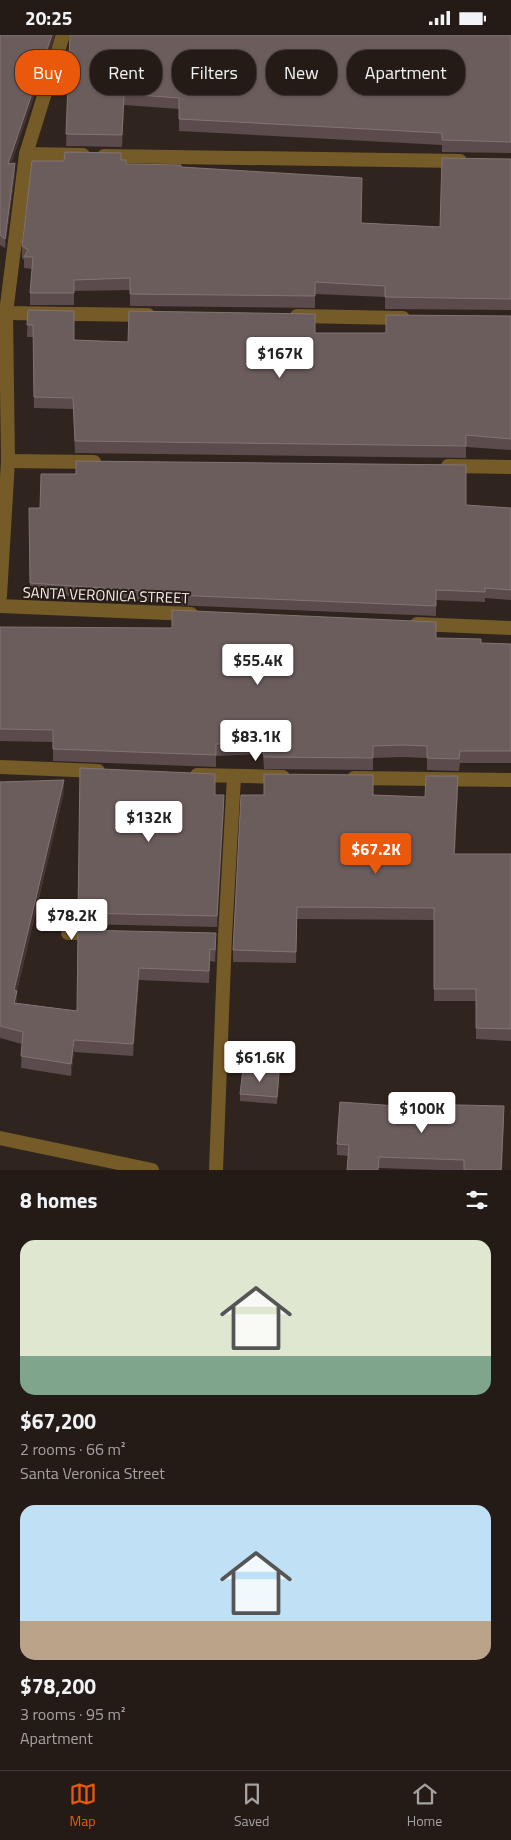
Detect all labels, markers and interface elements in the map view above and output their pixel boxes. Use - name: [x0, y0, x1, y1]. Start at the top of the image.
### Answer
- text: 20:25: [25, 3, 72, 32]
- chip: Buy: [15, 50, 80, 95]
- chip: Rent: [90, 50, 162, 95]
- chip: Filters: [172, 50, 256, 95]
- chip: New: [266, 50, 337, 95]
- chip: Apartment: [347, 50, 465, 95]
- pin: $167K: [245, 337, 315, 379]
- text: $167K: [257, 341, 303, 365]
- street label: SANTA VERONICA STREET: [22, 581, 190, 609]
- pin: $55.4K: [217, 643, 299, 686]
- text: $55.4K: [233, 648, 283, 672]
- pin: $83.1K: [215, 719, 297, 762]
- text: $83.1K: [231, 724, 281, 748]
- pin: $132K: [114, 801, 184, 843]
- text: $132K: [126, 805, 172, 829]
- pin: $67.2K: [335, 833, 417, 875]
- text: $67.2K: [351, 837, 401, 861]
- pin: $78.2K: [31, 899, 113, 941]
- text: $78.2K: [47, 903, 97, 927]
- pin: $61.6K: [219, 1041, 301, 1083]
- text: $61.6K: [235, 1045, 285, 1069]
- pin: $100K: [387, 1091, 457, 1134]
- text: $100K: [399, 1096, 445, 1120]
- text: 8 homes: [20, 1184, 97, 1216]
- icon: filters: [463, 1186, 491, 1214]
- icon: home: [211, 1273, 301, 1363]
- text: $67,200: [20, 1405, 96, 1437]
- text: 2 rooms · 66 m²: [20, 1437, 125, 1461]
- text: Santa Veronica Street: [20, 1461, 165, 1485]
- icon: home: [211, 1538, 301, 1628]
- text: $78,200: [20, 1670, 96, 1702]
- text: 3 rooms · 95 m²: [20, 1702, 125, 1726]
- text: Apartment: [20, 1726, 93, 1750]
- tab: Map: [69, 1780, 97, 1831]
- tab: Saved: [234, 1780, 270, 1831]
- tab: Home: [407, 1780, 442, 1831]

